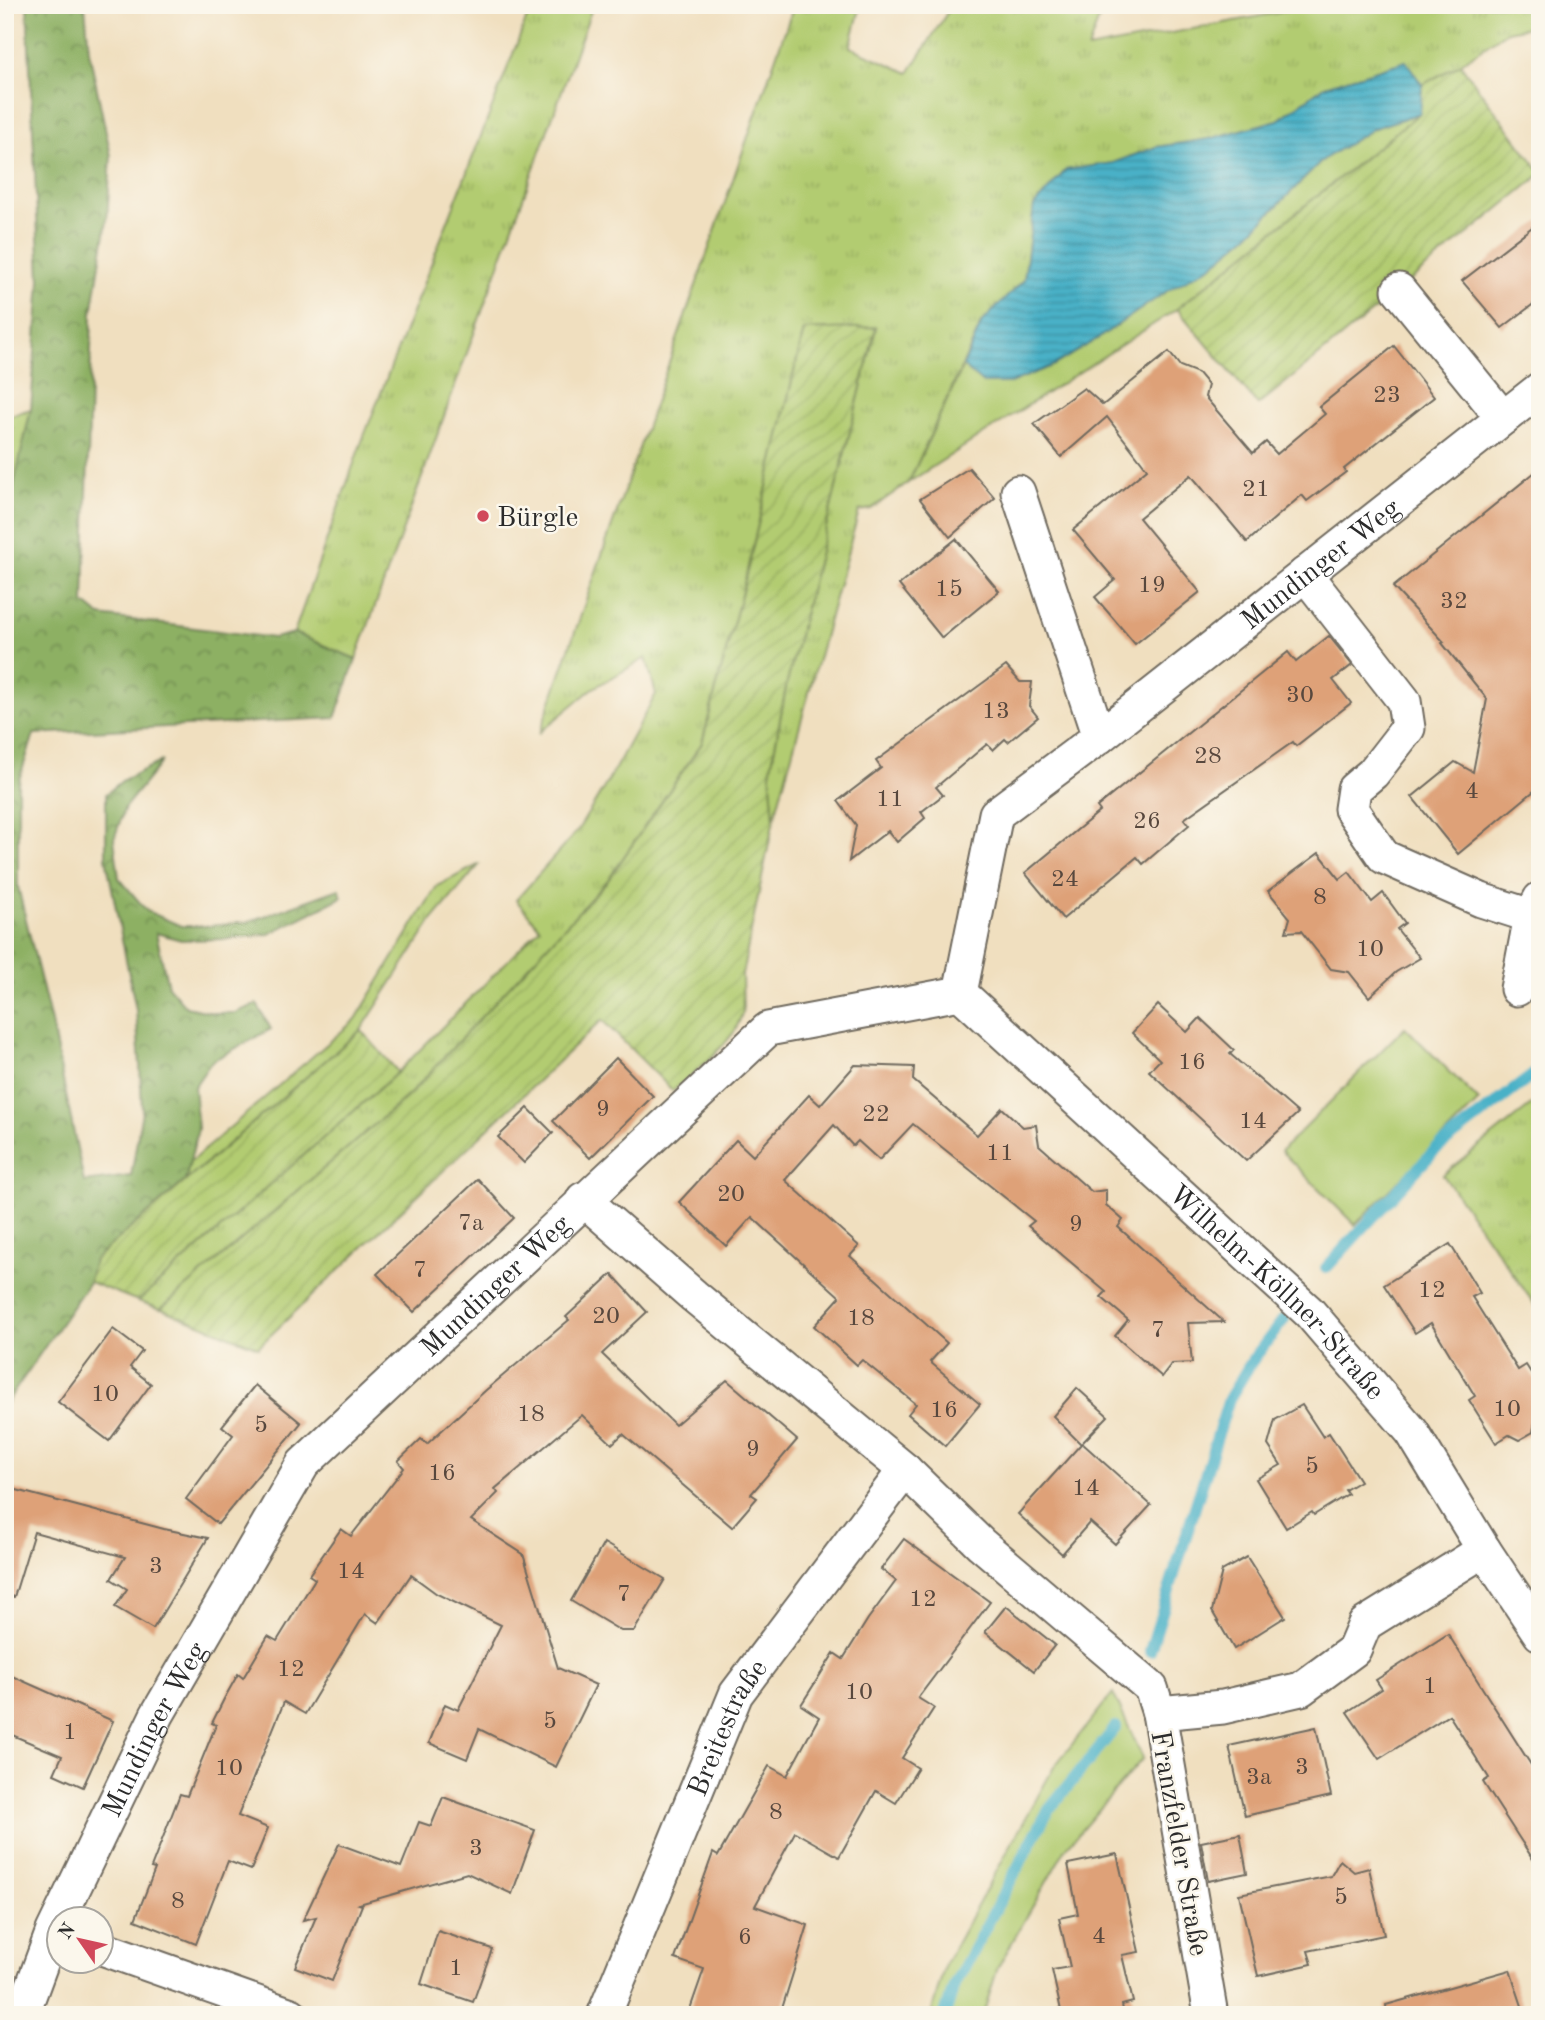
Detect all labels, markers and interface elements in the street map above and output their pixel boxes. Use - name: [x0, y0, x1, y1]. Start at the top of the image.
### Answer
- house number: 23: [1373, 384, 1401, 408]
- house number: 21: [1242, 478, 1270, 502]
- street label: Mundinger Weg: [1237, 494, 1406, 636]
- place label: Bürgle: [497, 505, 578, 533]
- marker: Bürgle: [475, 508, 491, 524]
- house number: 19: [1138, 574, 1166, 598]
- house number: 15: [935, 578, 963, 602]
- house number: 32: [1440, 590, 1468, 614]
- house number: 30: [1286, 684, 1314, 708]
- house number: 13: [982, 700, 1010, 724]
- house number: 28: [1194, 745, 1222, 769]
- house number: 4: [1465, 780, 1479, 804]
- house number: 11: [876, 788, 904, 812]
- house number: 26: [1133, 810, 1161, 834]
- house number: 24: [1051, 868, 1079, 892]
- house number: 8: [1313, 886, 1327, 910]
- house number: 10: [1356, 938, 1384, 962]
- house number: 16: [1178, 1051, 1206, 1075]
- house number: 9: [596, 1098, 610, 1122]
- house number: 22: [862, 1103, 890, 1127]
- house number: 14: [1239, 1110, 1267, 1134]
- house number: 11: [986, 1142, 1014, 1166]
- street label: Wilhelm-Köllner-Straße: [1162, 1180, 1389, 1406]
- house number: 20: [717, 1183, 745, 1207]
- street label: Mundinger Weg: [416, 1211, 577, 1363]
- house number: 7a: [458, 1212, 484, 1236]
- house number: 9: [1069, 1213, 1083, 1237]
- house number: 7: [413, 1259, 427, 1283]
- house number: 12: [1418, 1279, 1446, 1303]
- house number: 20: [592, 1305, 620, 1329]
- house number: 18: [847, 1307, 875, 1331]
- house number: 7: [1151, 1319, 1165, 1343]
- house number: 10: [91, 1383, 119, 1407]
- house number: 10: [1493, 1398, 1521, 1422]
- house number: 16: [930, 1399, 958, 1423]
- house number: 18: [517, 1403, 545, 1427]
- house number: 5: [254, 1414, 268, 1438]
- house number: 9: [746, 1438, 760, 1462]
- house number: 5: [1305, 1455, 1319, 1479]
- house number: 16: [428, 1462, 456, 1486]
- house number: 14: [1072, 1477, 1100, 1501]
- house number: 3: [149, 1555, 163, 1579]
- house number: 14: [337, 1560, 365, 1584]
- house number: 7: [617, 1583, 631, 1607]
- house number: 12: [909, 1588, 937, 1612]
- street label: Mundinger Weg: [99, 1638, 213, 1822]
- street label: Breitestraße: [685, 1655, 774, 1801]
- house number: 12: [277, 1658, 305, 1682]
- house number: 1: [1423, 1675, 1437, 1699]
- house number: 10: [845, 1681, 873, 1705]
- house number: 5: [543, 1710, 557, 1734]
- house number: 1: [63, 1721, 77, 1745]
- street label: Franzfelder Straße: [1144, 1729, 1212, 1958]
- house number: 3: [1295, 1756, 1309, 1780]
- house number: 10: [215, 1757, 243, 1781]
- house number: 3a: [1246, 1766, 1272, 1790]
- house number: 8: [769, 1801, 783, 1825]
- house number: 3: [469, 1837, 483, 1861]
- house number: 5: [1334, 1886, 1348, 1910]
- house number: 8: [171, 1890, 185, 1914]
- north arrow: [46, 1904, 116, 1974]
- text: N: [56, 1920, 80, 1943]
- house number: 4: [1092, 1925, 1106, 1949]
- house number: 6: [738, 1926, 752, 1950]
- house number: 1: [449, 1957, 463, 1981]

